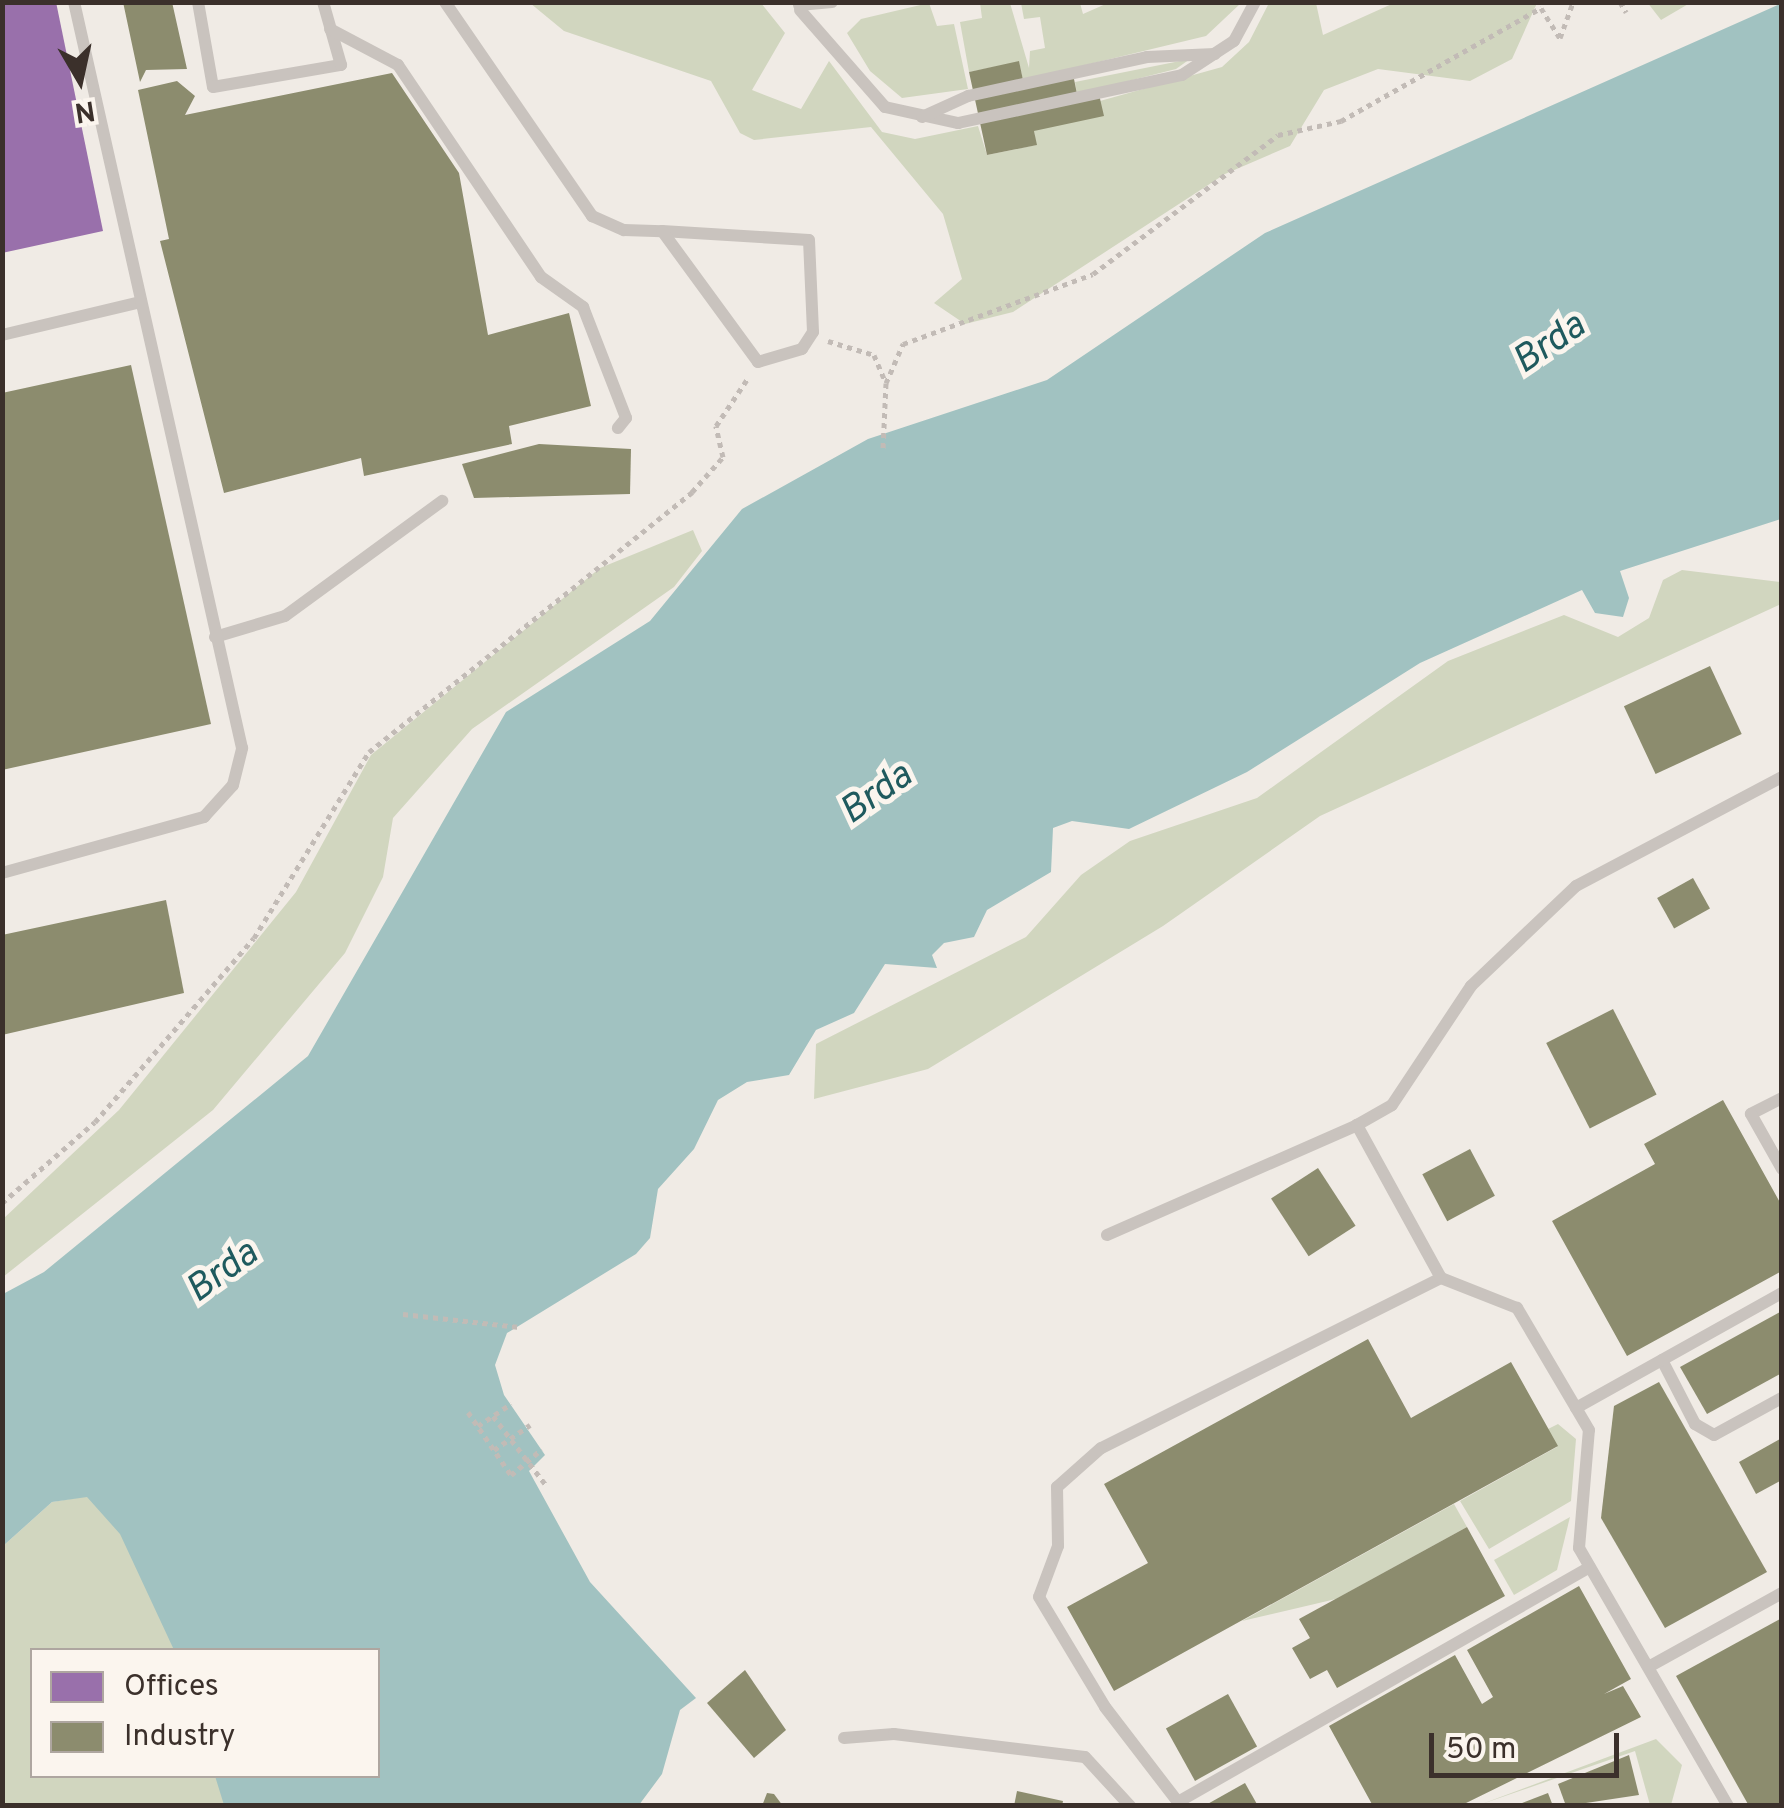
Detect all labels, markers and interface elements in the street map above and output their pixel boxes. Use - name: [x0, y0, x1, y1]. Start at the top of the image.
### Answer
- north arrow: [30, 30, 130, 130]
- text: N: [72, 90, 97, 129]
- water label: Brda: [1505, 304, 1595, 386]
- water label: Brda: [832, 754, 922, 836]
- water label: Brda: [178, 1232, 268, 1314]
- legend: [30, 1648, 380, 1778]
- text: Offices: [124, 1669, 219, 1706]
- scale bar: [1434, 1713, 1624, 1775]
- text: Industry: [124, 1719, 235, 1756]
- text: 50 m: [1446, 1732, 1516, 1769]

